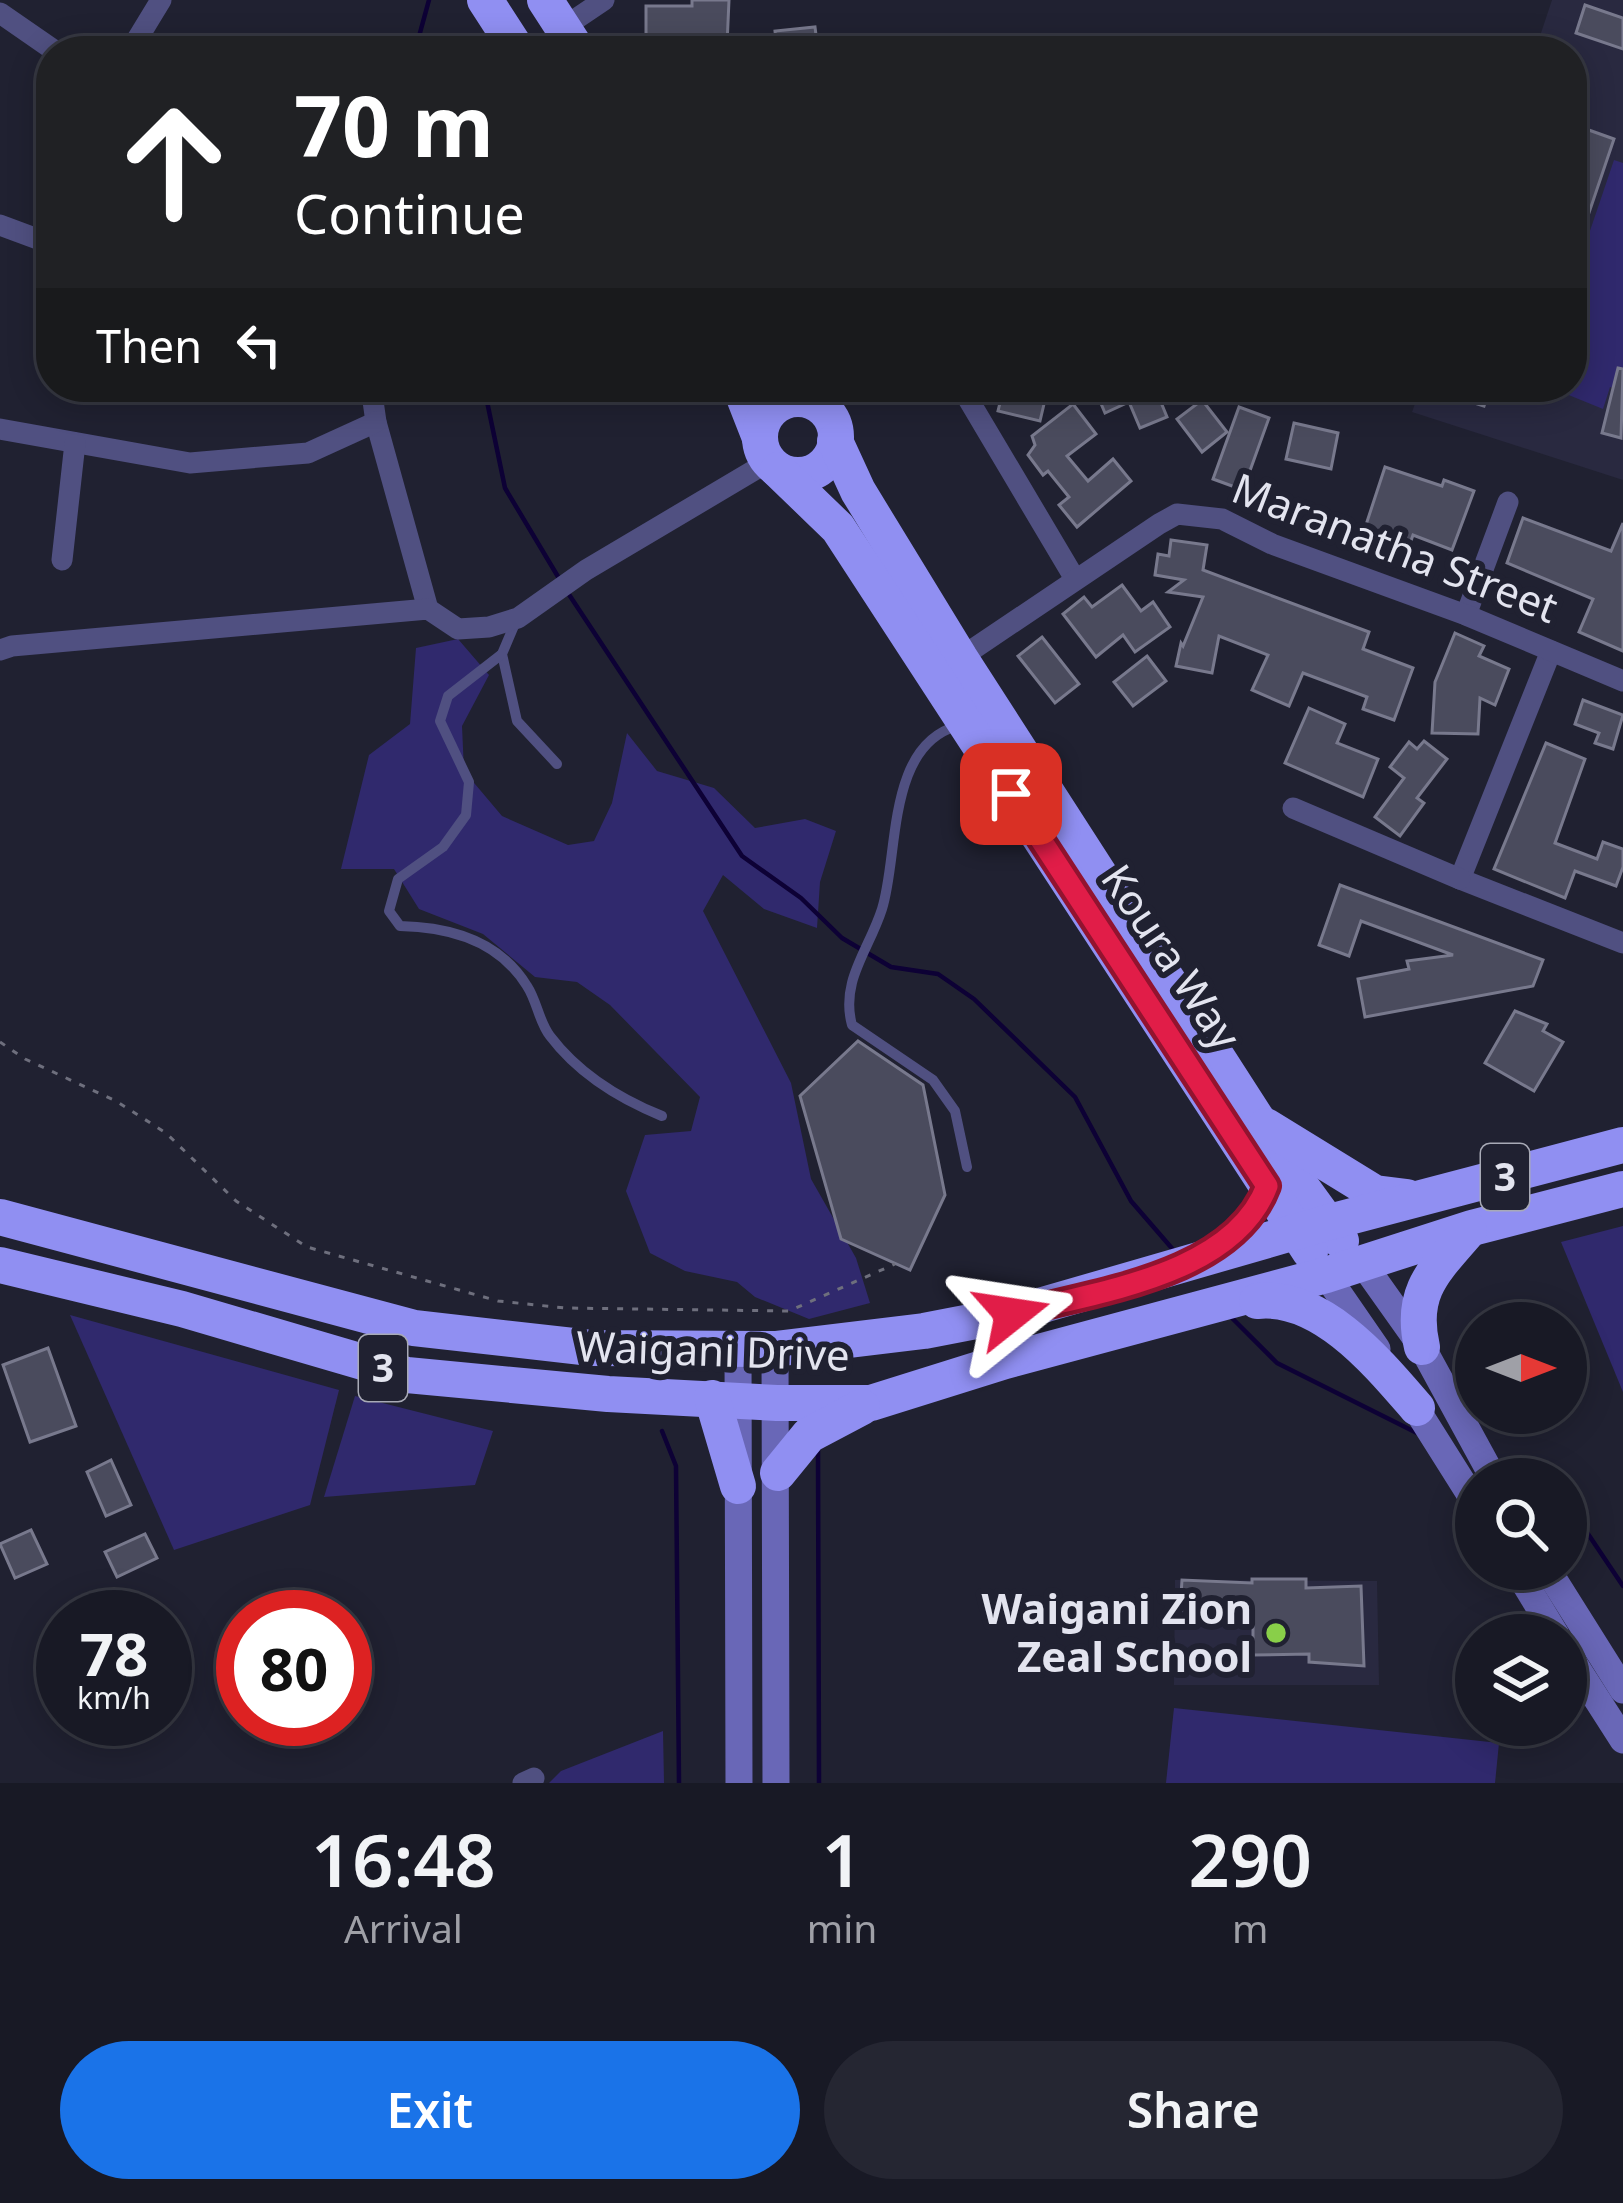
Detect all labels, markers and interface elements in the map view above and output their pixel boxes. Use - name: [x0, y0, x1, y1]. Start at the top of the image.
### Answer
- text: 70 m: [294, 67, 494, 182]
- icon: ahead: [96, 84, 252, 240]
- text: Continue: [294, 176, 525, 250]
- icon: left: [226, 312, 292, 378]
- text: Then: [96, 315, 202, 376]
- street label: Maranatha Street: [1225, 458, 1566, 635]
- pin: [960, 743, 1062, 845]
- icon: arrive: [978, 761, 1044, 827]
- street label: Koura Way: [1089, 853, 1255, 1060]
- road number: 3: [1481, 1144, 1529, 1210]
- position arrow: [949, 1251, 1075, 1377]
- north arrow: [1455, 1302, 1587, 1434]
- map controls: [1455, 1302, 1587, 1746]
- street label: Waigani Drive: [575, 1316, 851, 1383]
- road number: 3: [359, 1335, 407, 1401]
- button: search: [1455, 1458, 1587, 1590]
- place label: Waigani Zion Zeal School: [982, 1579, 1252, 1684]
- speed limit sign: 80: [216, 1590, 372, 1746]
- text: 78: [80, 1612, 148, 1694]
- button: layers: [1455, 1614, 1587, 1746]
- marker: Waigani Zion Zeal School: [1263, 1620, 1289, 1646]
- text: km/h: [77, 1677, 151, 1718]
- text: 16:48: [311, 1810, 496, 1908]
- text: 1: [821, 1810, 863, 1908]
- text: 290: [1188, 1810, 1312, 1908]
- text: Arrival: [344, 1901, 463, 1954]
- text: min: [807, 1901, 877, 1954]
- text: m: [1232, 1901, 1268, 1954]
- button: Exit: [60, 2041, 800, 2179]
- button: Share: [824, 2041, 1563, 2179]

